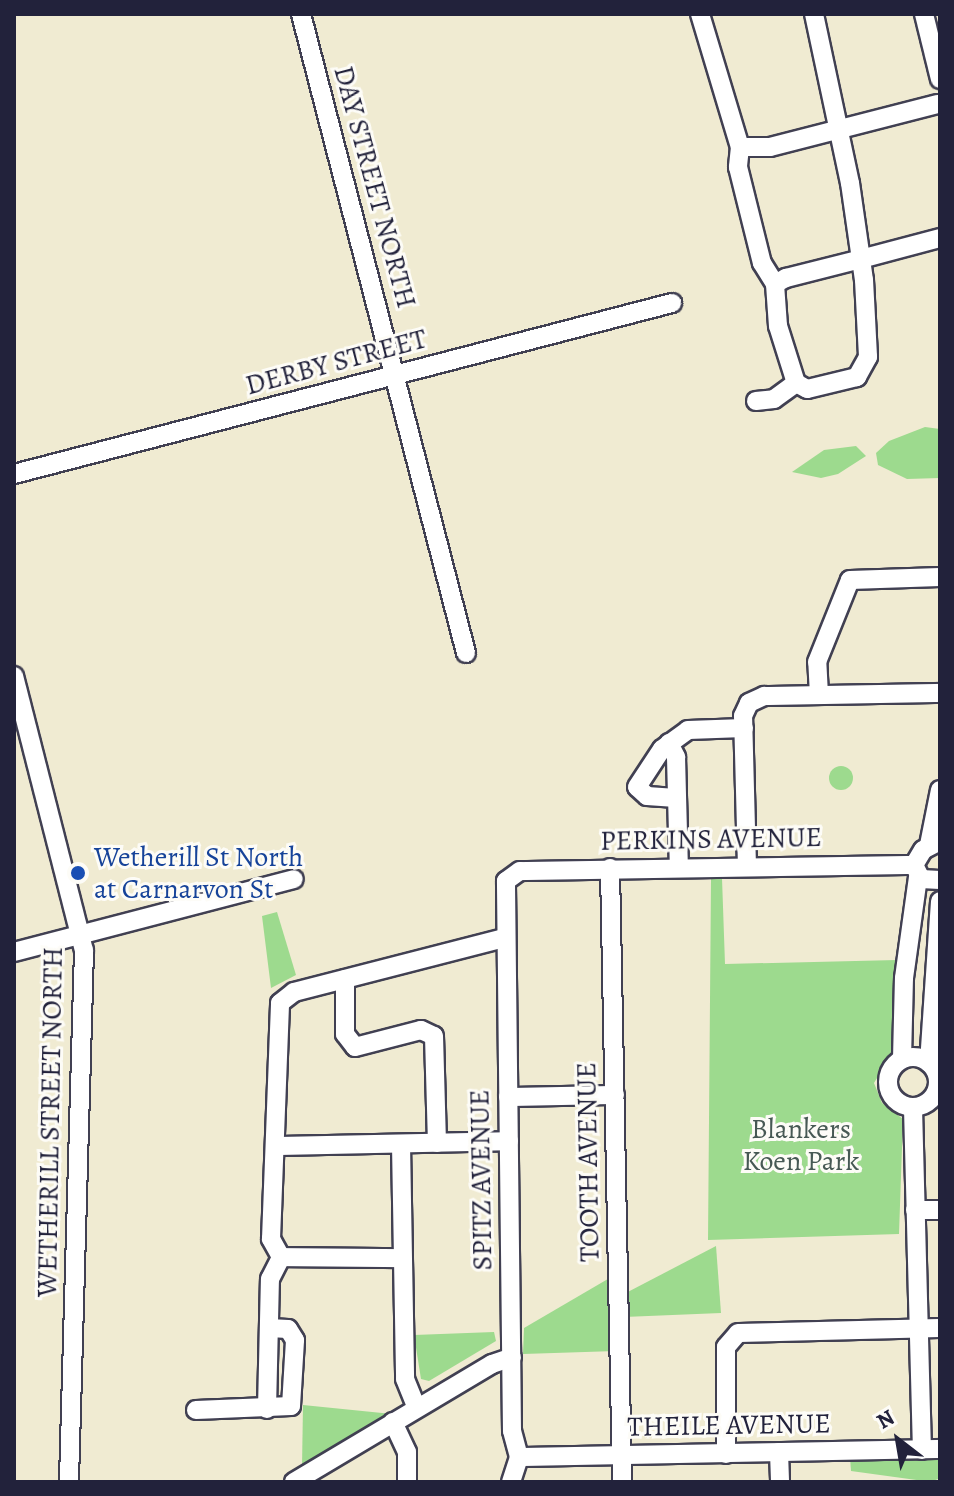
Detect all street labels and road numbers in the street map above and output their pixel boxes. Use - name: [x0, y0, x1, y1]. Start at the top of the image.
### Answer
- street label: DAY STREET NORTH: [326, 62, 424, 312]
- street label: DERBY STREET: [242, 322, 430, 402]
- street label: PERKINS AVENUE: [600, 820, 822, 858]
- street label: WETHERILL STREET NORTH: [30, 947, 70, 1297]
- street label: TOOTH AVENUE: [569, 1062, 607, 1262]
- street label: SPITZ AVENUE: [463, 1089, 499, 1271]
- street label: THEILE AVENUE: [627, 1406, 831, 1444]

